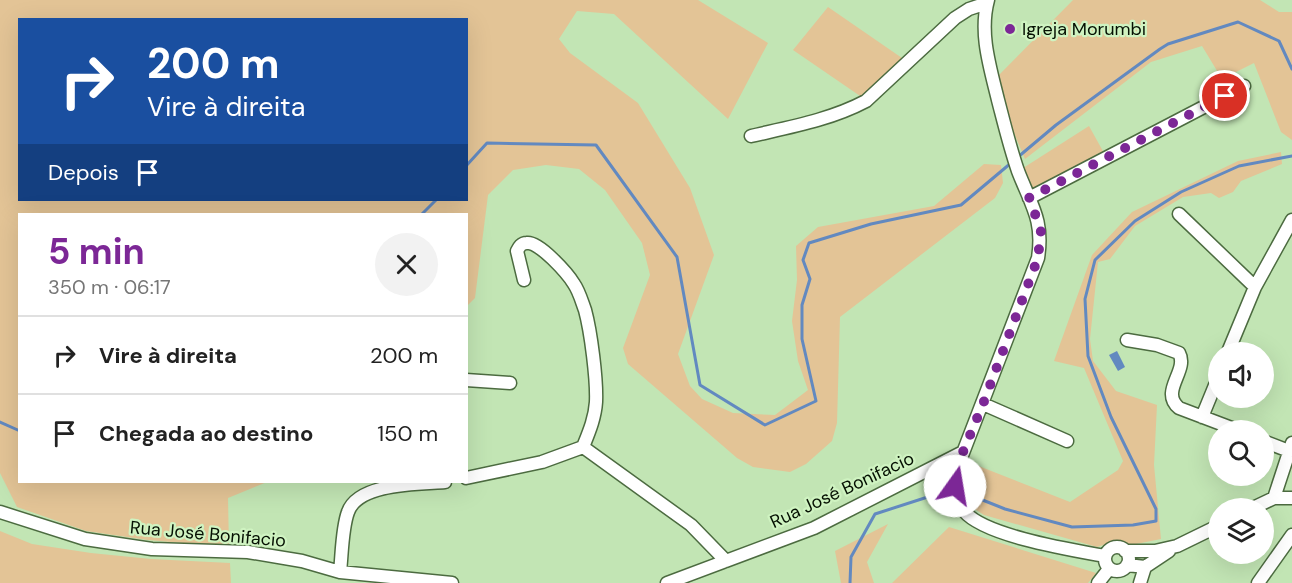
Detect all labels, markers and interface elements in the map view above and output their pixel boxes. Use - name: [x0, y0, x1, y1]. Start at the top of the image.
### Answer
- place label: Igreja Morumbi: [1022, 17, 1146, 41]
- marker: Igreja Morumbi: [1003, 22, 1017, 36]
- text: 200 m: [147, 36, 280, 91]
- icon: right: [48, 42, 126, 120]
- pin: [1199, 70, 1250, 121]
- icon: arrive: [1208, 79, 1241, 112]
- text: Vire à direita: [147, 89, 305, 124]
- icon: arrive: [131, 156, 164, 189]
- text: Depois: [48, 158, 119, 187]
- text: 5 min: [48, 228, 145, 275]
- button: close: [375, 233, 438, 296]
- text: 350 m · 06:17: [48, 274, 171, 300]
- icon: right: [48, 339, 81, 372]
- text: Vire à direita: [99, 341, 237, 370]
- text: 200 m: [370, 341, 438, 370]
- map controls: [1208, 342, 1274, 564]
- button: sound: [1208, 342, 1274, 408]
- icon: arrive: [48, 417, 81, 450]
- text: Chegada ao destino: [99, 419, 313, 448]
- text: 150 m: [377, 419, 438, 448]
- button: search: [1208, 420, 1274, 486]
- street label: Rua José Bonifacio: [766, 446, 918, 534]
- position arrow: [923, 454, 987, 518]
- button: layers: [1208, 498, 1274, 564]
- street label: Rua José Bonifacio: [129, 515, 287, 553]

